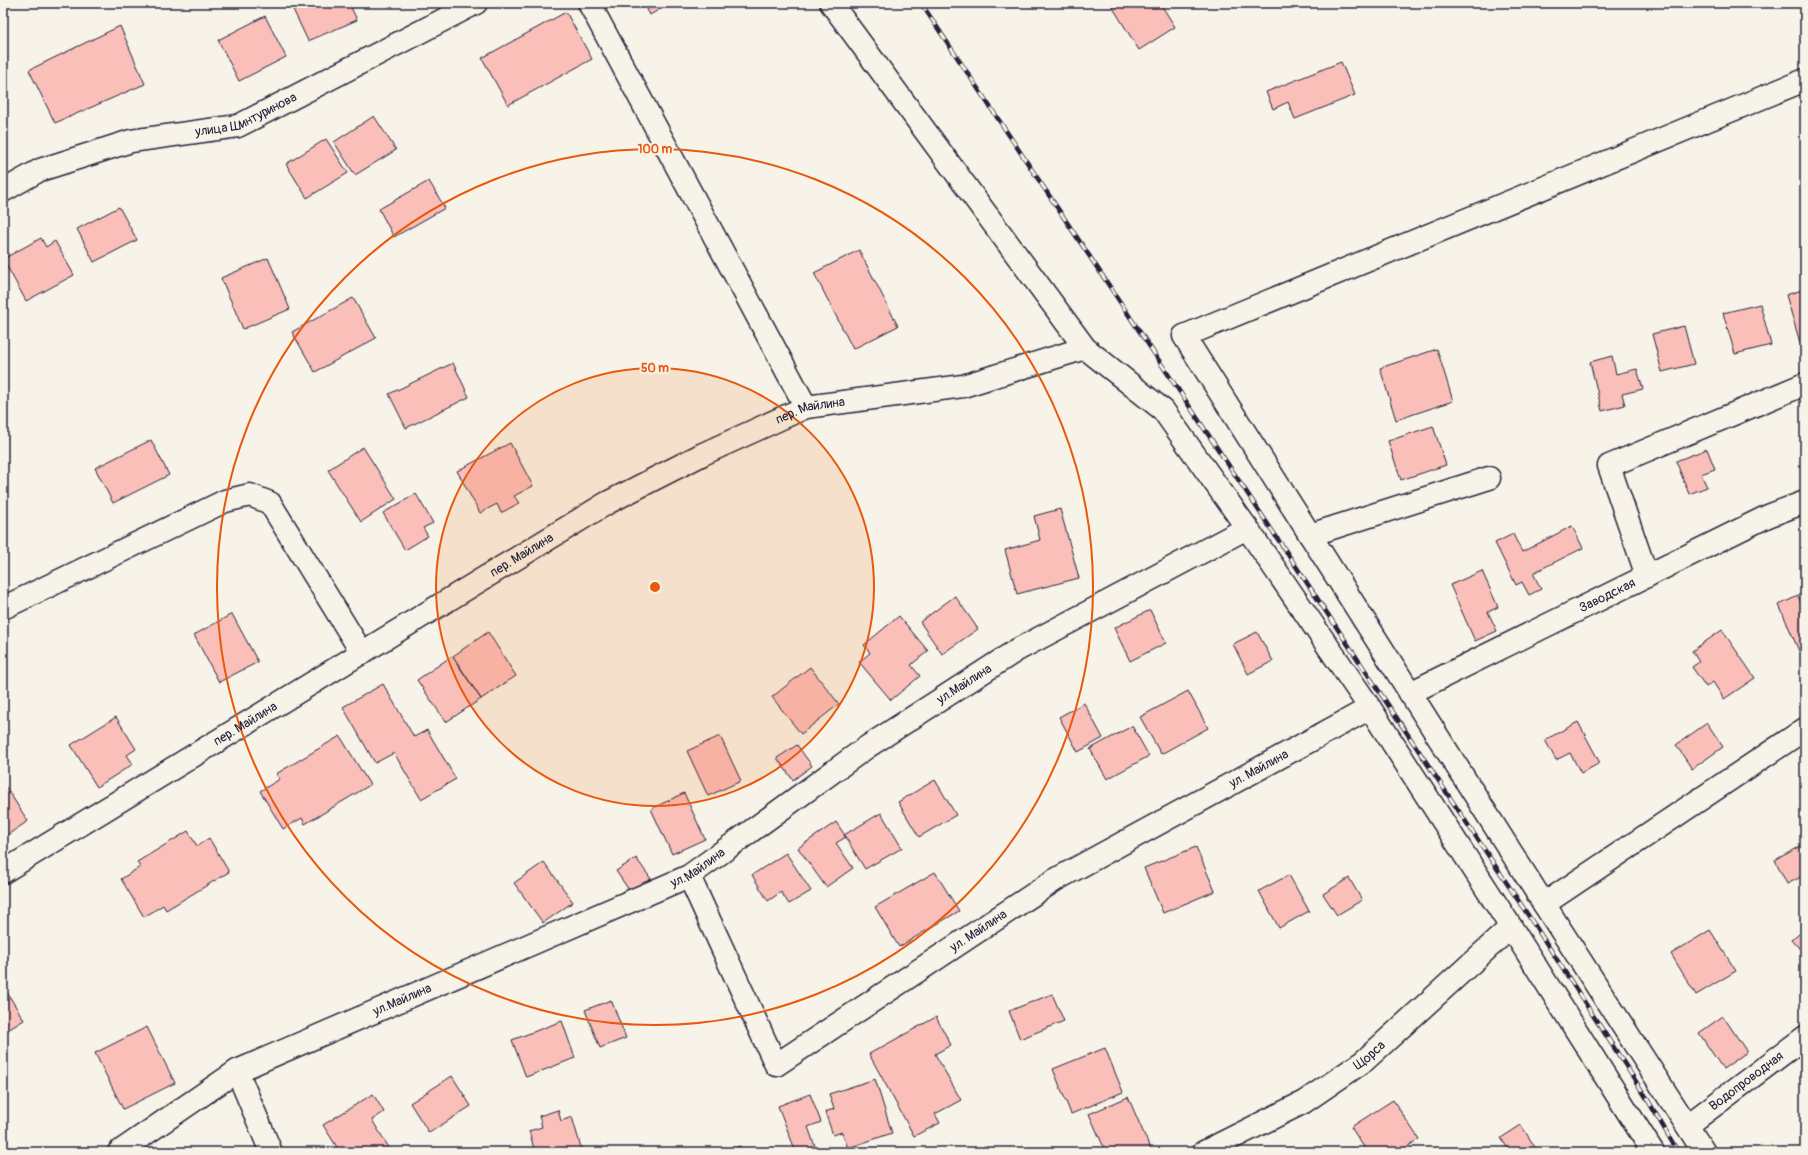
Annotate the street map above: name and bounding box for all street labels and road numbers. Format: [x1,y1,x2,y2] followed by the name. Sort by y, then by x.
[193,89,299,140] street label: улица Шинтуринова
[773,394,846,428] street label: пер. Майлина
[487,530,557,581] street label: пер. Майлина
[1577,575,1638,616] street label: Заводская
[933,661,995,708] street label: ул.Майлина
[211,698,280,749] street label: пер. Майлина
[1226,746,1291,792] street label: ул. Майлина
[667,844,728,891] street label: ул.Майлина
[946,906,1010,956] street label: ул. Майлина
[370,980,434,1020] street label: ул.Майлина
[1350,1037,1389,1074] street label: Щорса
[1706,1048,1787,1114] street label: Водопроводная

